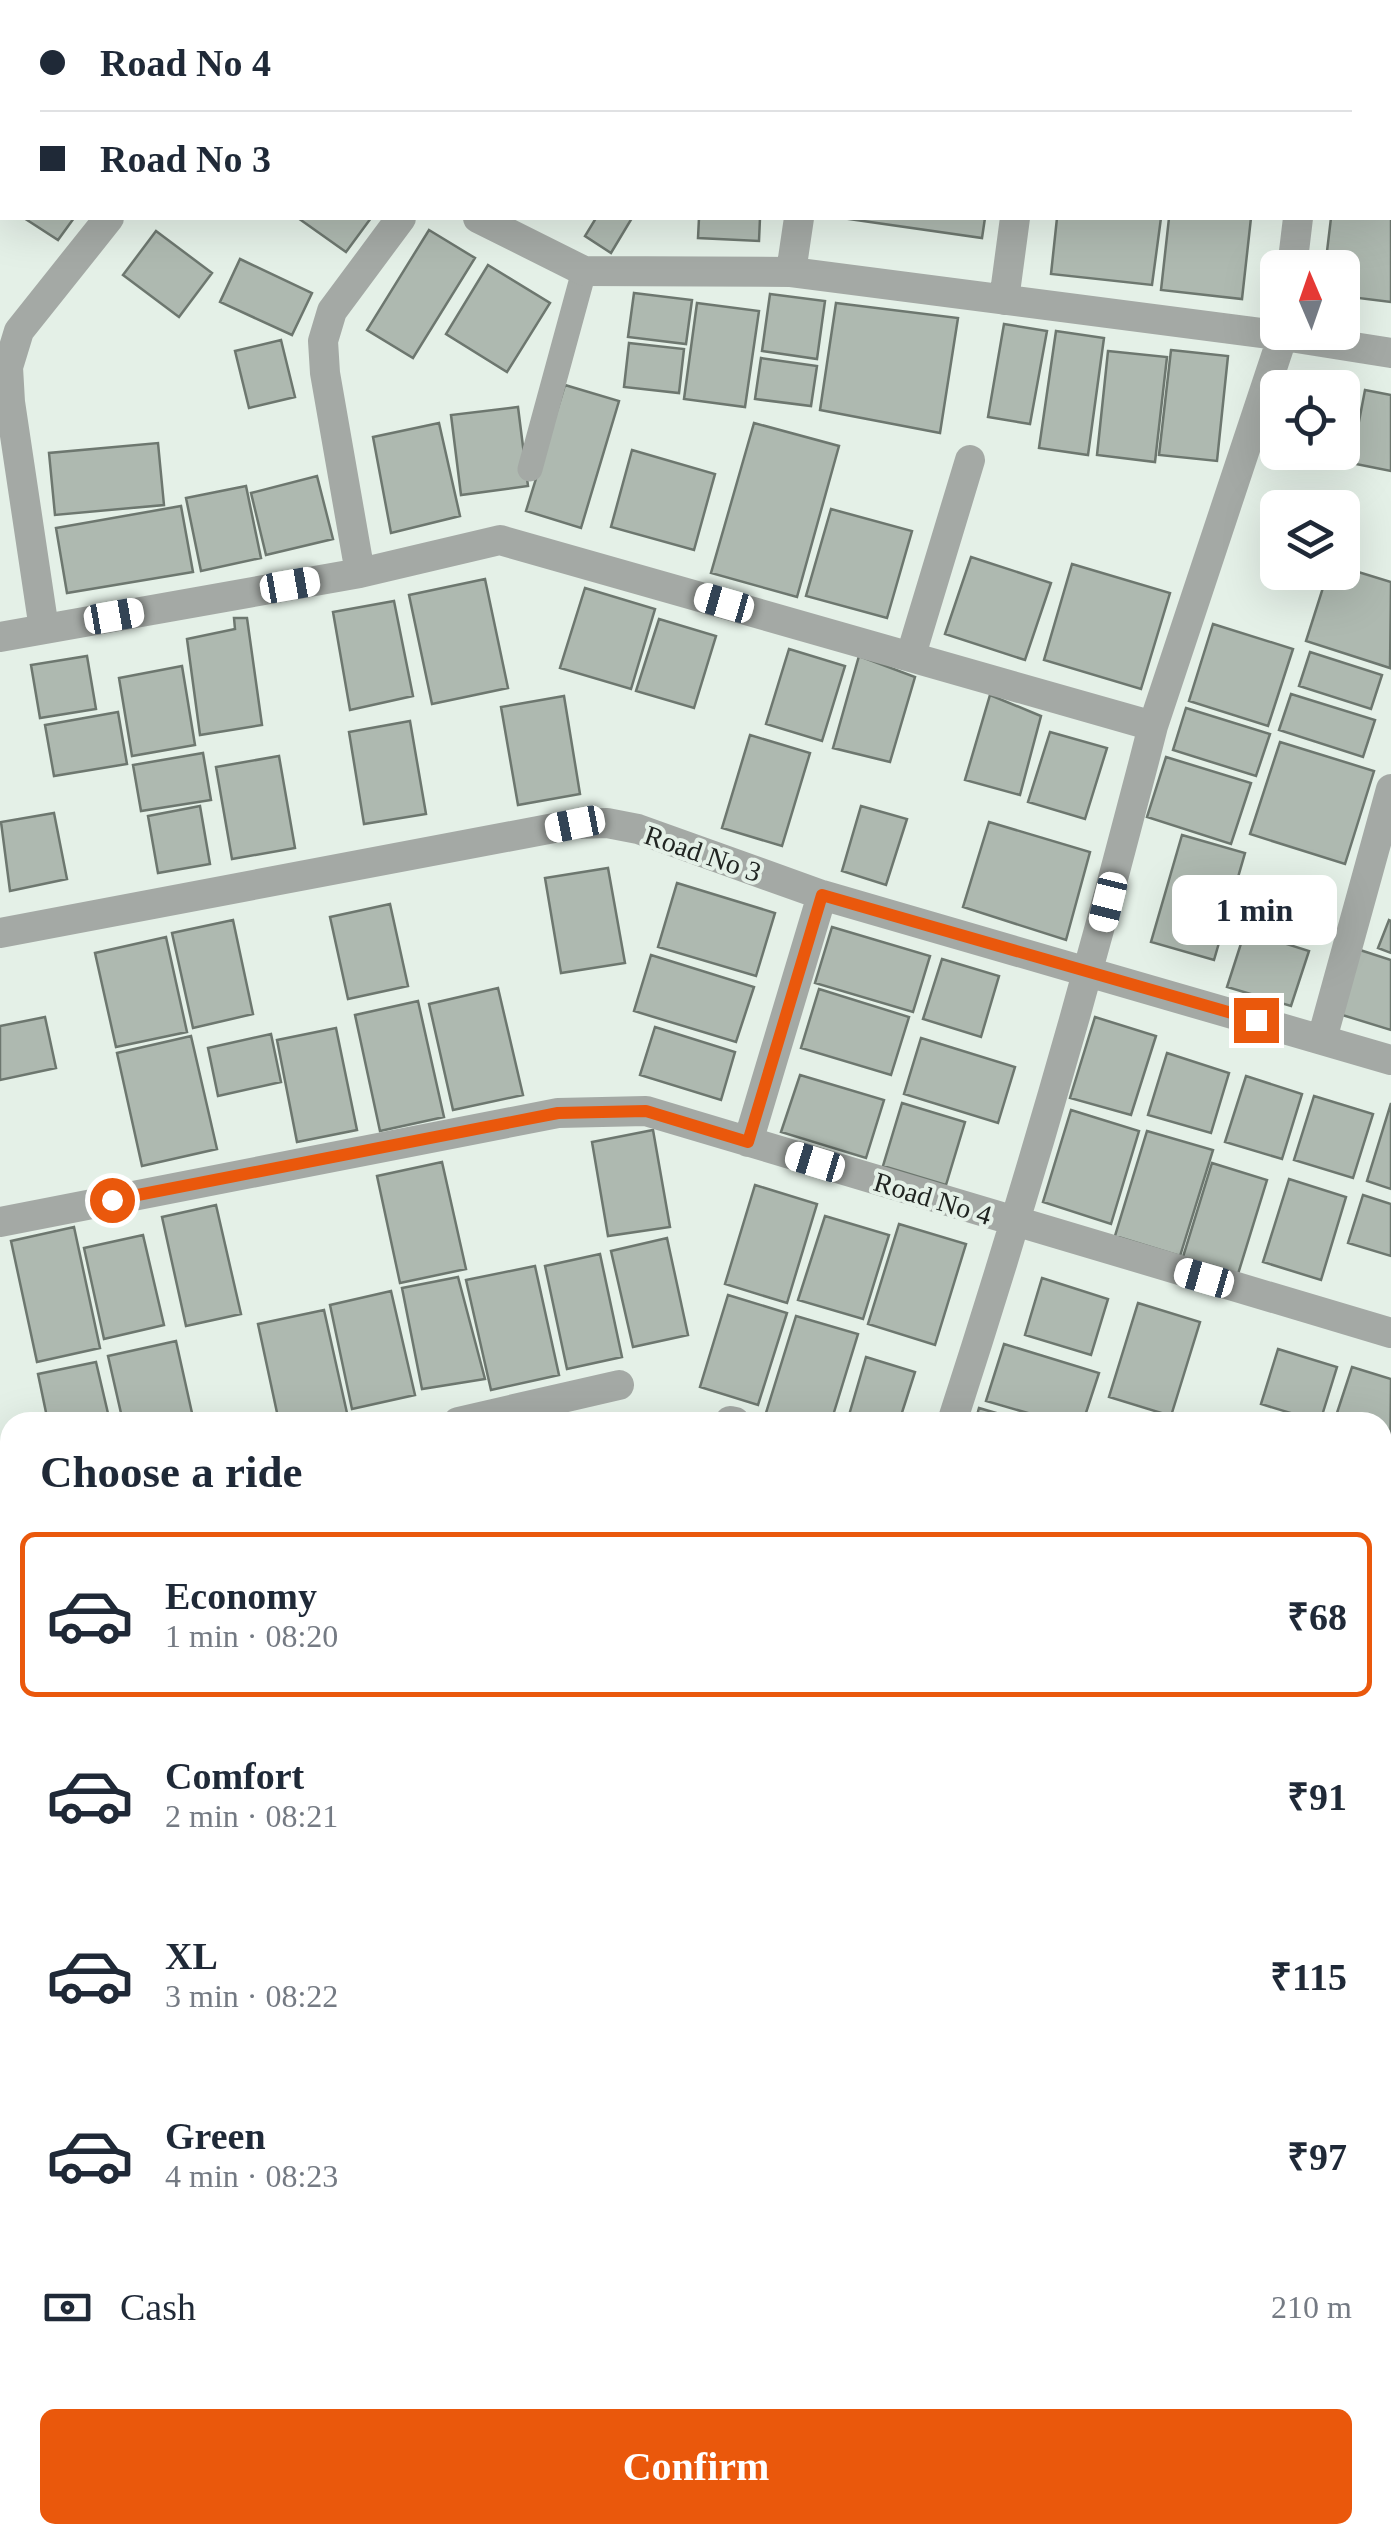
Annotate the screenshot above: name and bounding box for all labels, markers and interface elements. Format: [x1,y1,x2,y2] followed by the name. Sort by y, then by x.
[100,42,271,84] text: Road No 4
[100,138,271,180] text: Road No 3
[1260,250,1360,350] north arrow
[1260,250,1360,590] map controls
[1260,370,1360,470] button: locate
[1260,490,1360,590] button: layers
[258,565,322,605] car
[691,580,757,626] car
[82,596,146,636] car
[543,804,607,844] car
[640,819,765,888] street label: Road No 3
[1086,869,1130,935] car
[1174,875,1338,945] callout: 1 min
[1216,892,1293,928] text: 1 min
[1234,998,1279,1043] route end
[782,1139,848,1185] car
[870,1166,995,1231] street label: Road No 4
[90,1178,135,1223] route start
[1171,1255,1237,1301] car
[40,1447,303,1497] text: Choose a ride
[45,1570,135,1660] icon: car
[165,1575,317,1617] text: Economy
[1287,1596,1347,1638] text: ₹68
[165,1618,338,1654] text: 1 min · 08:20
[45,1750,135,1840] icon: car
[165,1755,304,1797] text: Comfort
[1287,1776,1347,1818] text: ₹91
[165,1798,338,1834] text: 2 min · 08:21
[45,1930,135,2020] icon: car
[165,1935,218,1977] text: XL
[1270,1956,1347,1998] text: ₹115
[165,1978,338,2014] text: 3 min · 08:22
[45,2110,135,2200] icon: car
[165,2115,266,2157] text: Green
[1287,2136,1347,2178] text: ₹97
[165,2158,338,2194] text: 4 min · 08:23
[40,2280,95,2335] icon: cash
[120,2286,196,2328] text: Cash
[1271,2289,1352,2325] text: 210 m
[40,2409,1352,2524] button: Confirm

